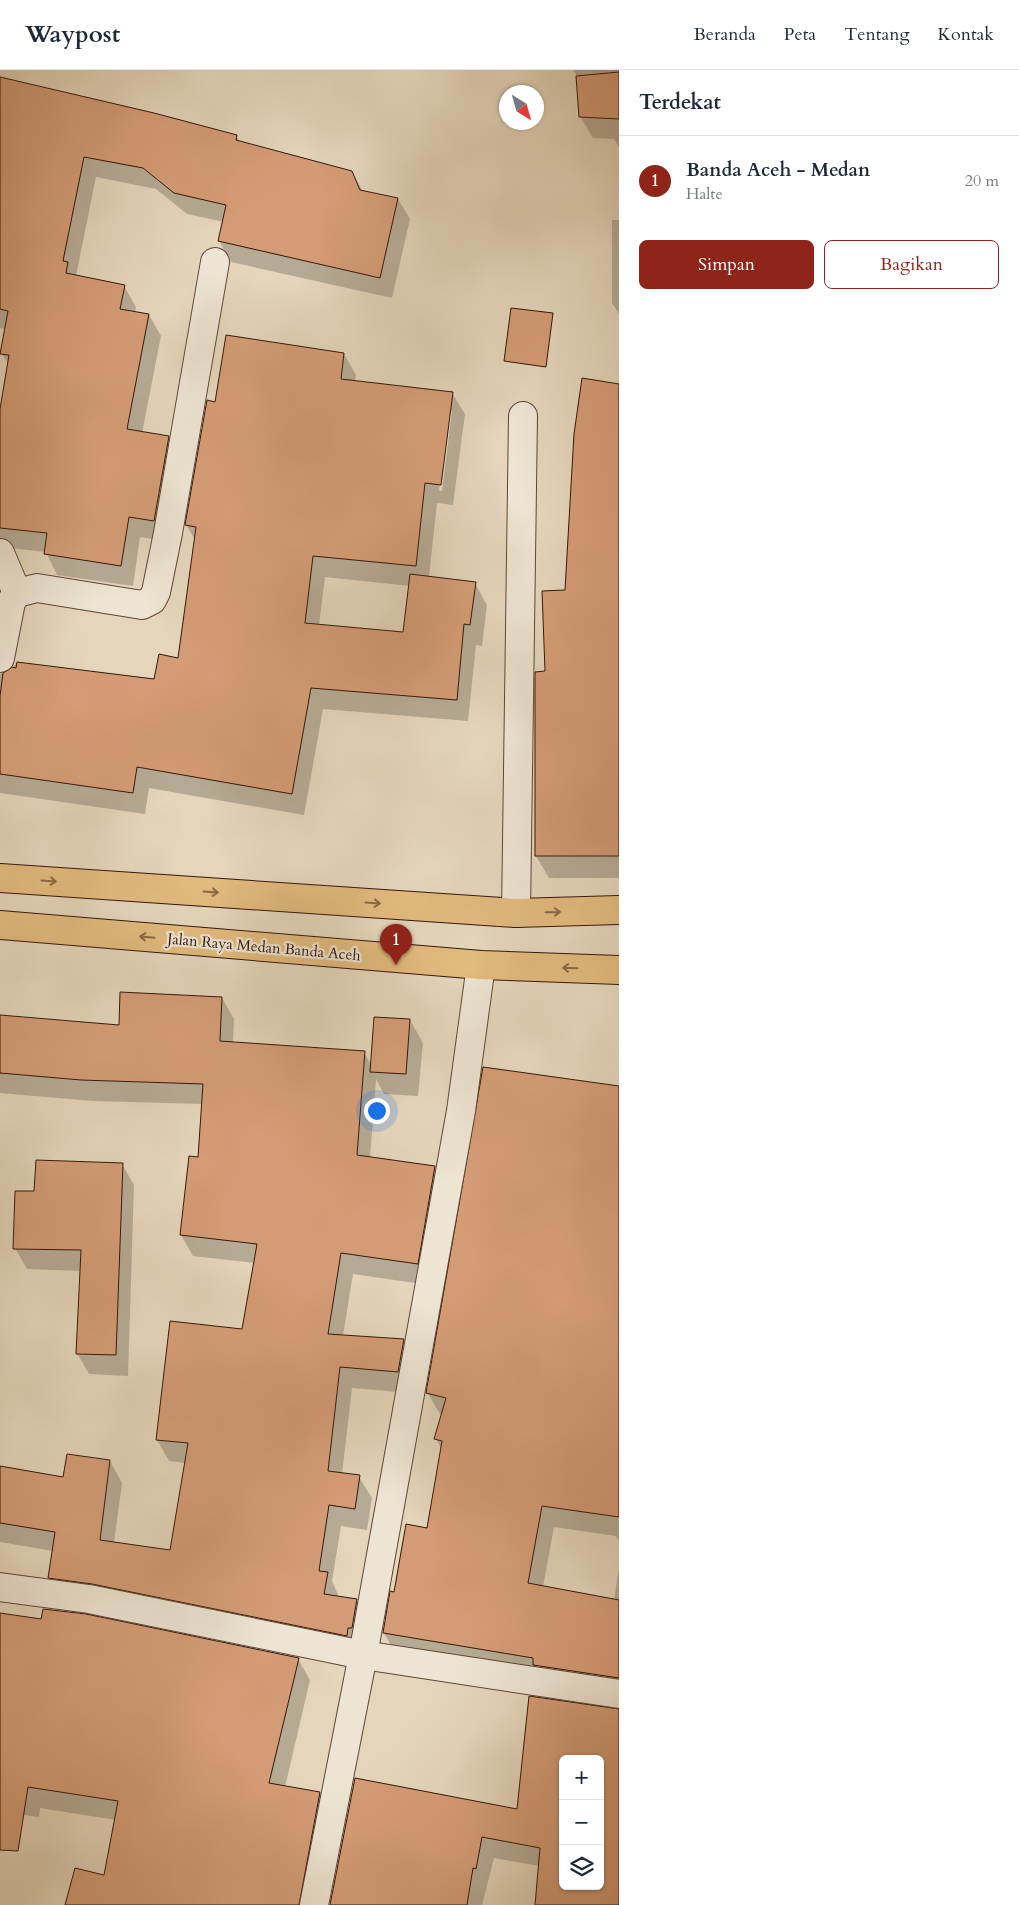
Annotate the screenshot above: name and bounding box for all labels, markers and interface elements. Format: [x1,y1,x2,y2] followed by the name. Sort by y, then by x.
[25,18,120,51] text: Waypost
[694,22,756,47] text: Beranda
[784,22,816,47] text: Peta
[844,22,910,47] text: Tentang
[938,22,994,47] text: Kontak
[499,85,544,130] north arrow
[639,88,721,117] text: Terdekat
[686,157,870,183] text: Banda Aceh - Medan
[651,170,659,192] text: 1
[965,170,999,192] text: 20 m
[686,183,723,205] text: Halte
[639,240,814,289] button: Simpan
[824,240,999,289] button: Bagikan
[40,877,56,886] one-way arrow
[202,888,218,897] one-way arrow
[365,899,381,908] one-way arrow
[544,907,560,917] one-way arrow
[380,924,412,965] pin: 1
[165,928,362,965] street label: Jalan Raya Medan Banda Aceh
[139,932,155,942] one-way arrow
[563,963,579,972] one-way arrow
[364,1098,390,1124] your location
[559,1755,604,1890] map controls
[559,1755,604,1800] button: +
[559,1800,604,1845] button: −
[559,1845,604,1890] button: layers

